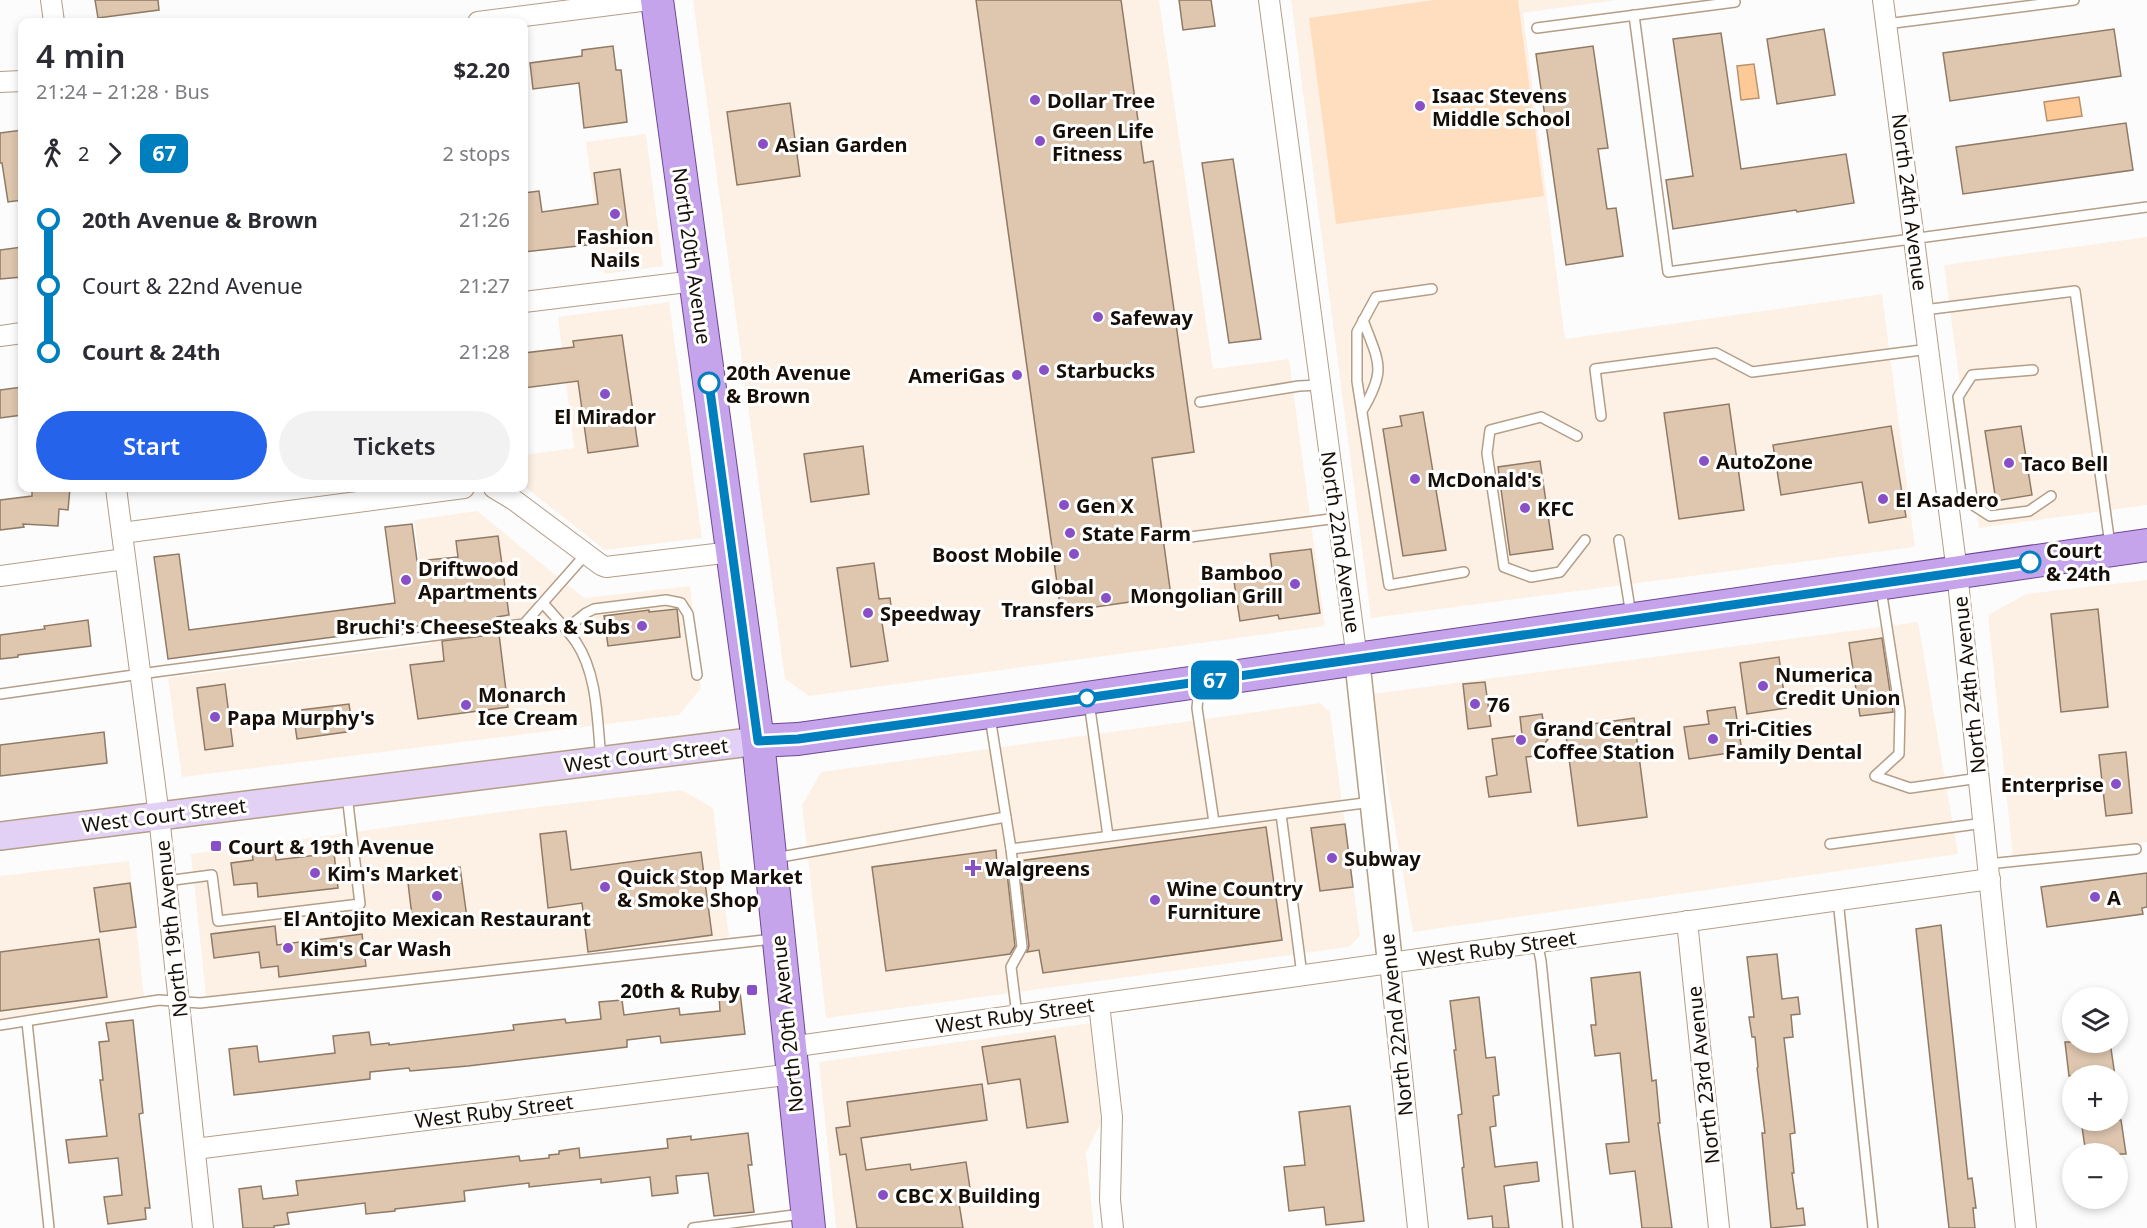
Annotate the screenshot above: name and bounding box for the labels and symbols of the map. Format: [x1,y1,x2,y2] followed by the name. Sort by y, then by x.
[1432,82,1571,132] place label: Isaac Stevens Middle School
[1047,87,1155,114] place label: Dollar Tree
[1028,93,1042,107] marker: Dollar Tree
[1413,99,1427,113] marker: Isaac Stevens Middle School
[1886,112,1934,292] street label: North 24th Avenue
[1052,117,1154,167] place label: Green Life Fitness
[775,131,908,158] place label: Asian Garden
[1033,134,1047,148] marker: Green Life Fitness
[756,137,770,151] marker: Asian Garden
[666,166,718,346] street label: North 20th Avenue
[608,207,622,221] marker: Fashion Nails
[576,223,654,273] place label: Fashion Nails
[1110,304,1193,331] place label: Safeway
[1091,310,1105,324] marker: Safeway
[1056,357,1155,384] place label: Starbucks
[726,359,851,409] place label: 20th Avenue & Brown
[908,362,1005,389] place label: AmeriGas
[1037,363,1051,377] marker: Starbucks
[1010,368,1024,382] marker: AmeriGas
[698,372,720,394] marker: 20th Avenue & Brown
[598,387,612,401] marker: El Mirador
[554,403,656,430] place label: El Mirador
[1716,448,1813,475] place label: AutoZone
[1315,449,1367,635] street label: North 22nd Avenue
[2021,450,2108,477] place label: Taco Bell
[1697,454,1711,468] marker: AutoZone
[2002,456,2016,470] marker: Taco Bell
[1427,466,1542,493] place label: McDonald's
[1408,472,1422,486] marker: McDonald's
[1895,486,1999,513] place label: El Asadero
[1076,492,1135,519] place label: Gen X
[1876,492,1890,506] marker: El Asadero
[1537,495,1574,522] place label: KFC
[1057,498,1071,512] marker: Gen X
[1518,501,1532,515] marker: KFC
[1082,520,1191,547] place label: State Farm
[1063,526,1077,540] marker: State Farm
[2046,537,2111,587] place label: Court & 24th
[932,541,1062,568] place label: Boost Mobile
[1067,547,1081,561] marker: Boost Mobile
[2019,551,2041,573] marker: Court & 24th
[418,555,537,605] place label: Driftwood Apartments
[1130,559,1283,609] place label: Bamboo Mongolian Grill
[399,573,413,587] marker: Driftwood Apartments
[1001,573,1094,623] place label: Global Transfers
[1288,577,1302,591] marker: Bamboo Mongolian Grill
[1099,591,1113,605] marker: Global Transfers
[1946,595,1992,775] street label: North 24th Avenue
[880,600,981,627] place label: Speedway
[861,606,875,620] marker: Speedway
[336,613,630,640] place label: Bruchi's CheeseSteaks & Subs
[635,619,649,633] marker: Bruchi's CheeseSteaks & Subs
[1188,660,1242,700] line badge: 67
[1775,661,1900,711] place label: Numerica Credit Union
[1756,679,1770,693] marker: Numerica Credit Union
[478,681,578,731] place label: Monarch Ice Cream
[1078,689,1096,707] unlabelled marker
[1487,691,1510,718] place label: 76
[1468,697,1482,711] marker: 76
[459,698,473,712] marker: Monarch Ice Cream
[227,704,375,731] place label: Papa Murphy's
[208,710,222,724] marker: Papa Murphy's
[1533,715,1675,765] place label: Grand Central Coffee Station
[1725,715,1862,765] place label: Tri-Cities Family Dental
[562,732,730,778] street label: West Court Street
[1706,732,1720,746] marker: Tri-Cities Family Dental
[1514,733,1528,747] marker: Grand Central Coffee Station
[2001,771,2104,798] place label: Enterprise
[2109,777,2123,791] marker: Enterprise
[80,792,248,838] street label: West Court Street
[228,833,434,860] place label: Court & 19th Avenue
[148,839,194,1019] street label: North 19th Avenue
[209,839,223,853] marker: Court & 19th Avenue
[1344,845,1421,872] place label: Subway
[1325,851,1339,865] marker: Subway
[985,855,1090,882] place label: Walgreens
[327,860,459,887] place label: Kim's Market
[966,861,980,875] marker: Walgreens
[617,863,803,913] place label: Quick Stop Market & Smoke Shop
[308,866,322,880] marker: Kim's Market
[1167,875,1303,925] place label: Wine Country Furniture
[598,880,612,894] marker: Quick Stop Market & Smoke Shop
[2107,884,2121,911] place label: A
[430,889,444,903] marker: El Antojito Mexican Restaurant
[2088,890,2102,904] marker: A
[1148,893,1162,907] marker: Wine Country Furniture
[283,905,591,932] place label: El Antojito Mexican Restaurant
[1416,924,1578,972] street label: West Ruby Street
[1373,932,1419,1118] street label: North 22nd Avenue
[764,934,810,1114] street label: North 20th Avenue
[300,935,451,962] place label: Kim's Car Wash
[281,941,295,955] marker: Kim's Car Wash
[620,977,741,1004] place label: 20th & Ruby
[745,983,759,997] marker: 20th & Ruby
[1680,985,1726,1165] street label: North 23rd Avenue
[934,991,1096,1039] street label: West Ruby Street
[413,1088,575,1134] street label: West Ruby Street
[895,1182,1040,1209] place label: CBC X Building
[876,1188,890,1202] marker: CBC X Building

